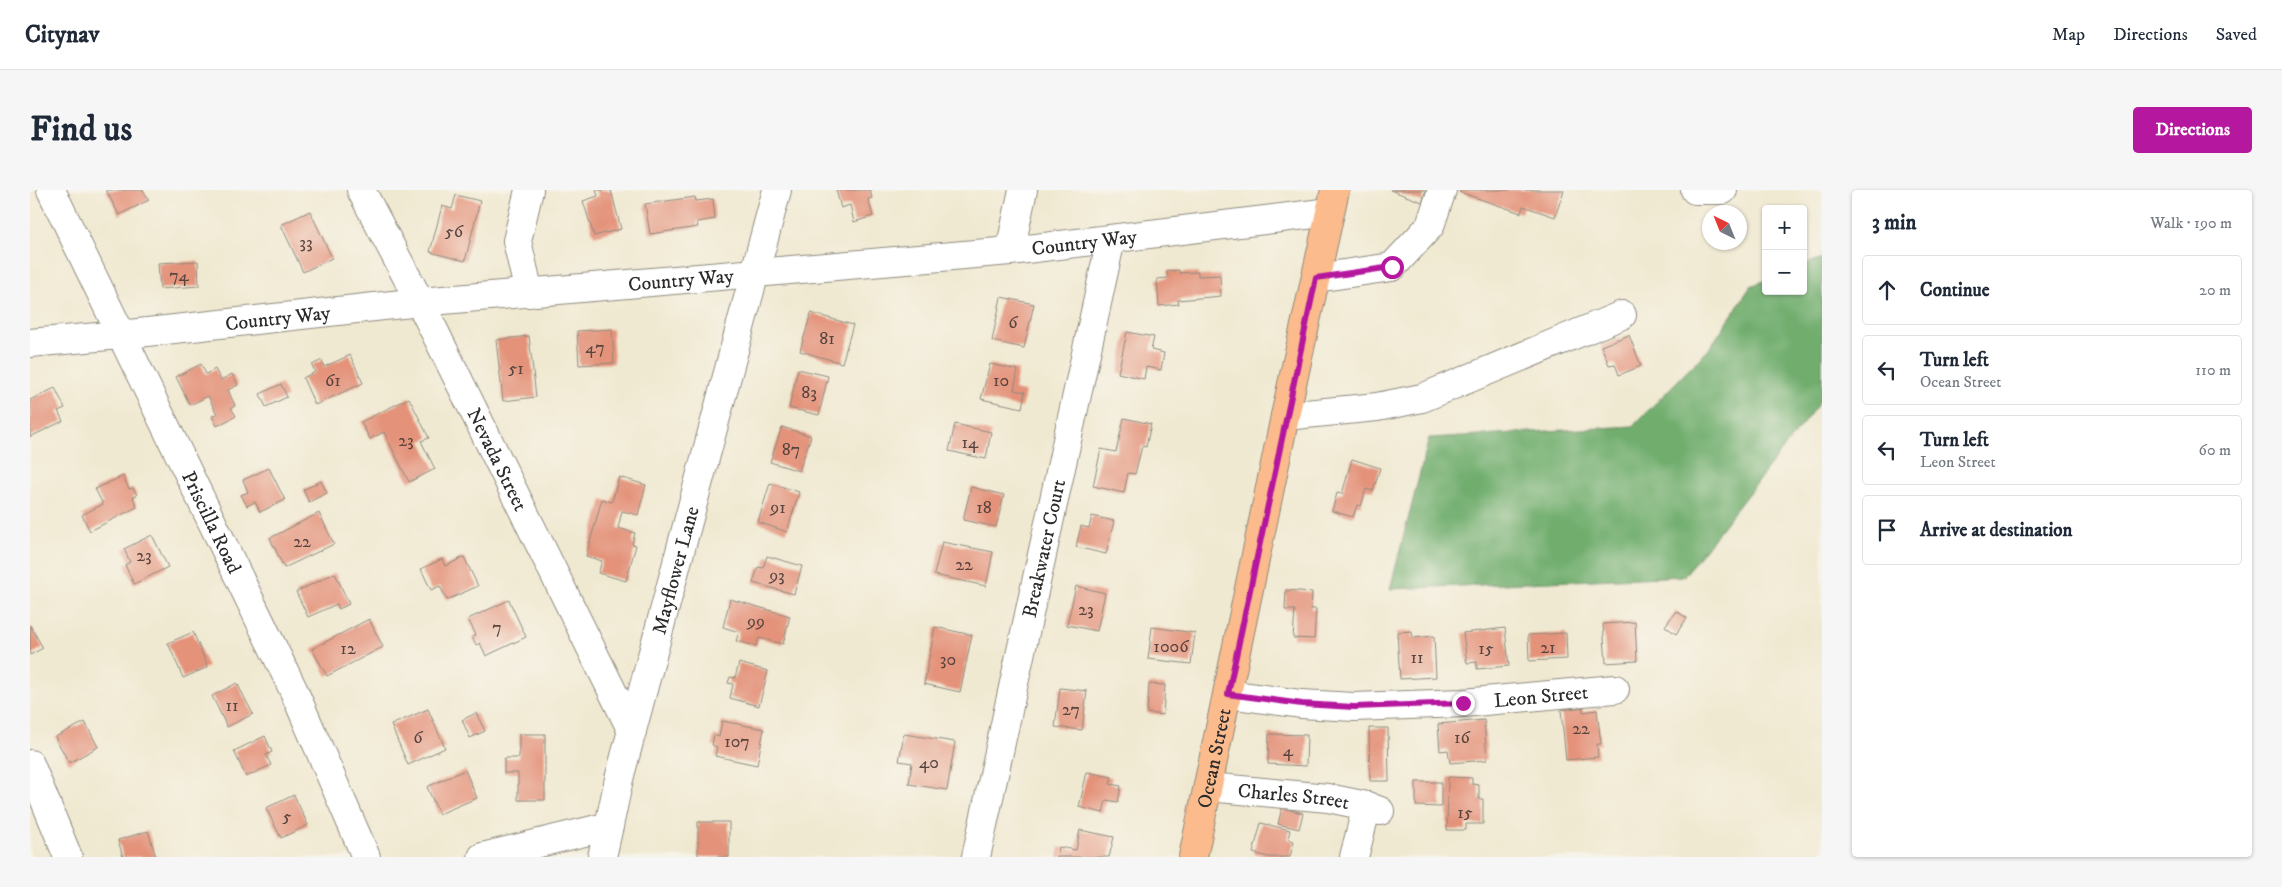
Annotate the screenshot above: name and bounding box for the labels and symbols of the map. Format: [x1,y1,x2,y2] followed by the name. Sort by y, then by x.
[1702,205,1747,250] north arrow
[445,221,464,243] house number: 56
[1030,225,1139,262] street label: Country Way
[299,232,313,254] house number: 33
[1381,256,1404,279] route start
[627,264,735,298] street label: Country Way
[169,265,189,287] house number: 74
[224,301,332,337] street label: Country Way
[1008,312,1018,334] house number: 6
[819,328,835,350] house number: 81
[585,337,605,359] house number: 47
[508,358,524,380] house number: 51
[325,370,341,392] house number: 61
[993,370,1009,392] house number: 10
[801,382,817,404] house number: 83
[460,404,532,516] street label: Nevada Street
[398,430,414,452] house number: 23
[962,432,979,454] house number: 14
[782,439,800,461] house number: 87
[175,467,246,578] street label: Priscilla Road
[1018,477,1072,620] street label: Breakwater Court
[769,497,786,519] house number: 91
[976,497,992,519] house number: 18
[647,504,706,637] street label: Mayflower Lane
[293,531,311,553] house number: 22
[136,545,152,567] house number: 23
[955,554,973,576] house number: 22
[768,565,785,587] house number: 93
[1078,599,1094,621] house number: 23
[746,611,765,633] house number: 99
[492,617,502,639] house number: 7
[1153,636,1189,658] house number: 1006
[1540,637,1556,659] house number: 21
[340,638,356,660] house number: 12
[1478,638,1494,660] house number: 15
[1410,647,1424,669] house number: 11
[940,649,956,671] house number: 30
[1493,681,1589,714] street label: Leon Street
[1452,692,1475,715] route end
[225,695,239,717] house number: 11
[1062,699,1080,721] house number: 27
[1192,706,1238,811] street label: Ocean Street
[1572,718,1590,740] house number: 22
[413,727,423,749] house number: 6
[1454,727,1471,749] house number: 16
[724,731,750,753] house number: 107
[1283,740,1294,762] house number: 4
[919,752,939,774] house number: 40
[1237,779,1351,816] street label: Charles Street
[1457,802,1473,824] house number: 15
[283,806,292,828] house number: 5

